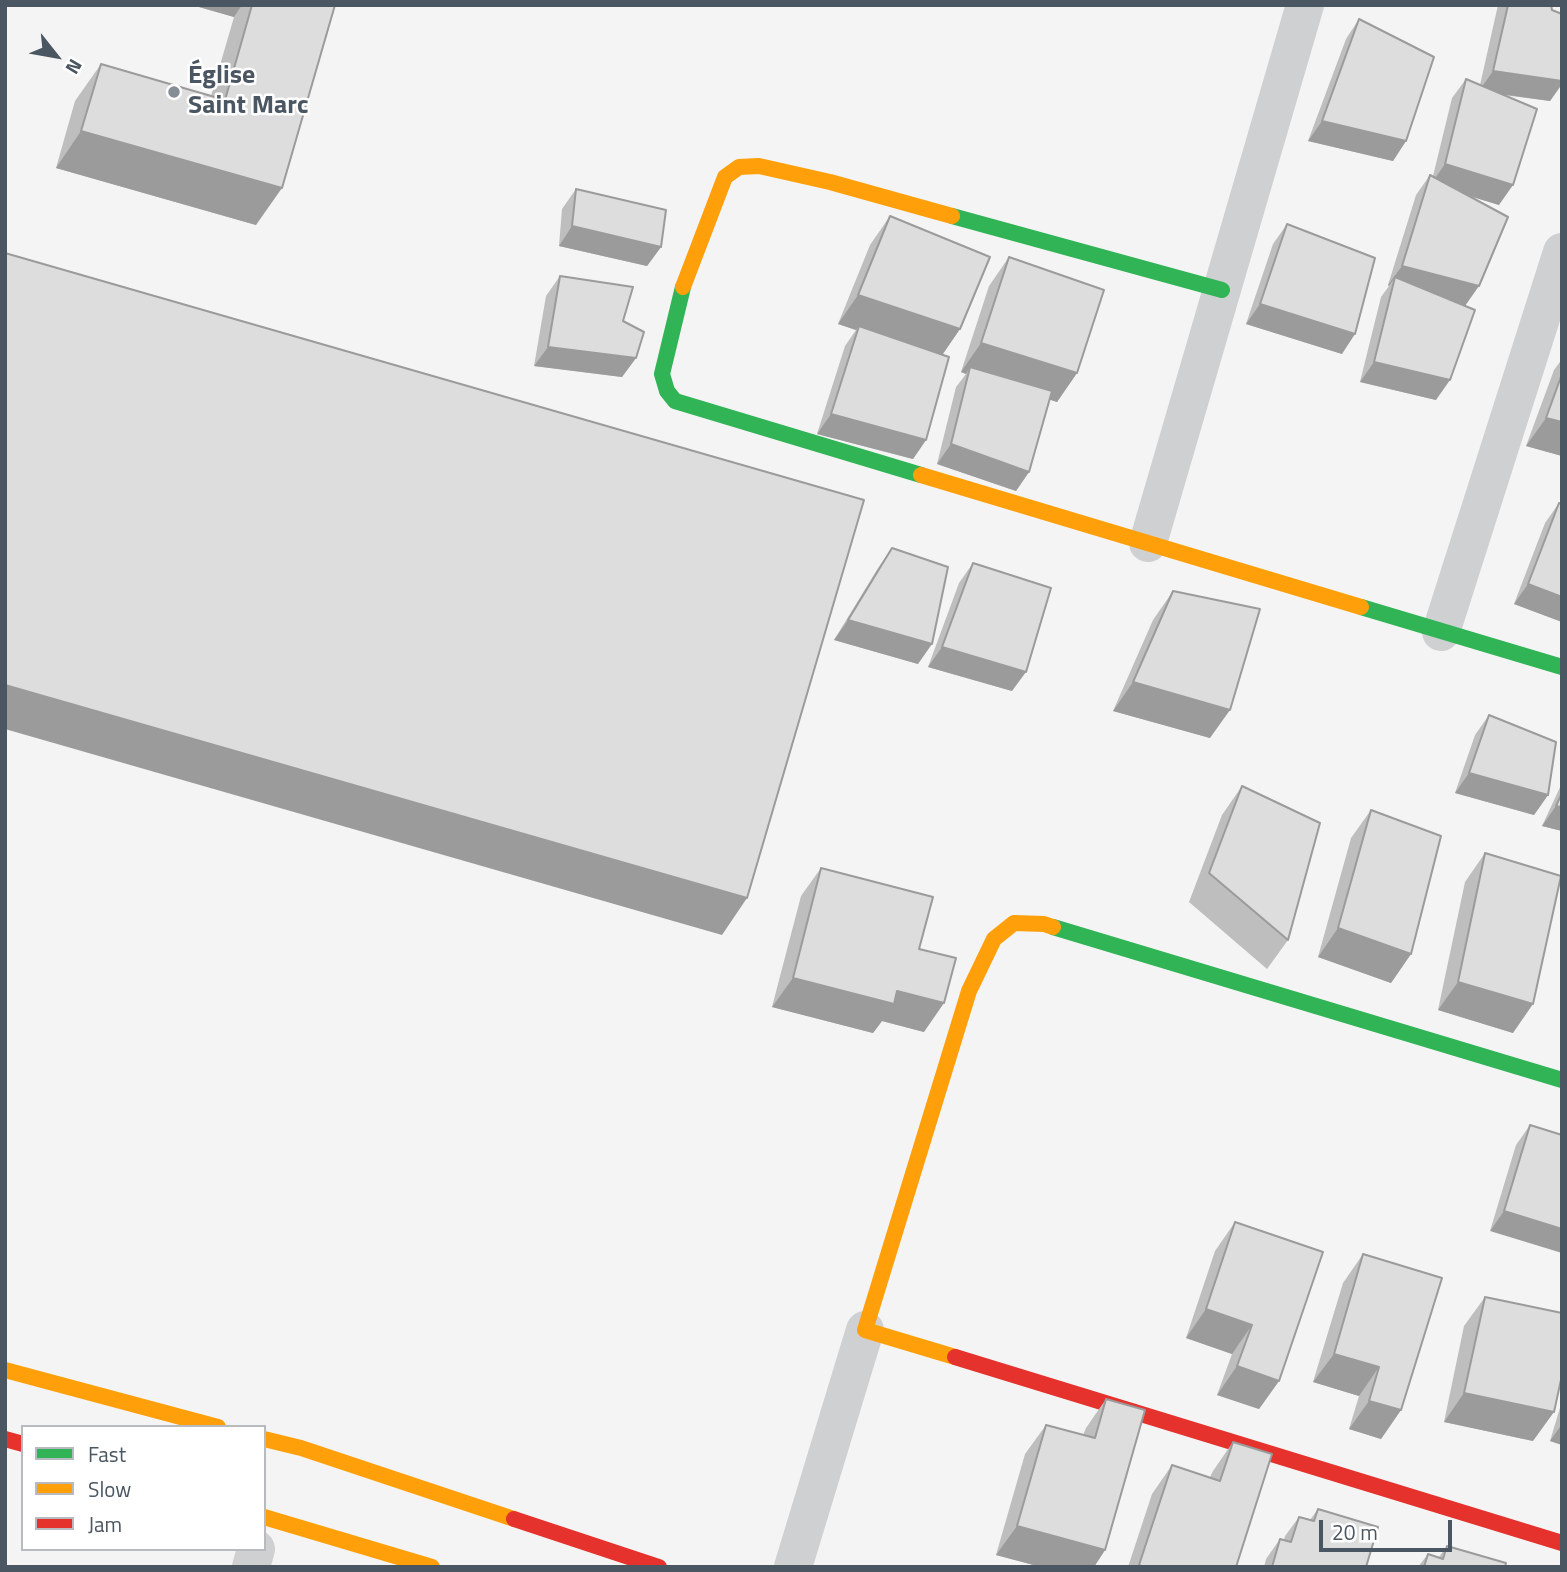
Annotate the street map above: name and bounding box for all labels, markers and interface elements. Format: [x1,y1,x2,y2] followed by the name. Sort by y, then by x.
[21,21,91,91] north arrow
[59,54,90,80] text: N
[188,61,309,122] place label: Église Saint Marc
[166,84,182,100] marker: Église Saint Marc
[21,1425,266,1551] legend
[88,1438,126,1470] text: Fast
[88,1473,131,1505] text: Slow
[1322,1506,1455,1550] scale bar
[88,1508,122,1540] text: Jam
[1332,1516,1378,1548] text: 20 m

